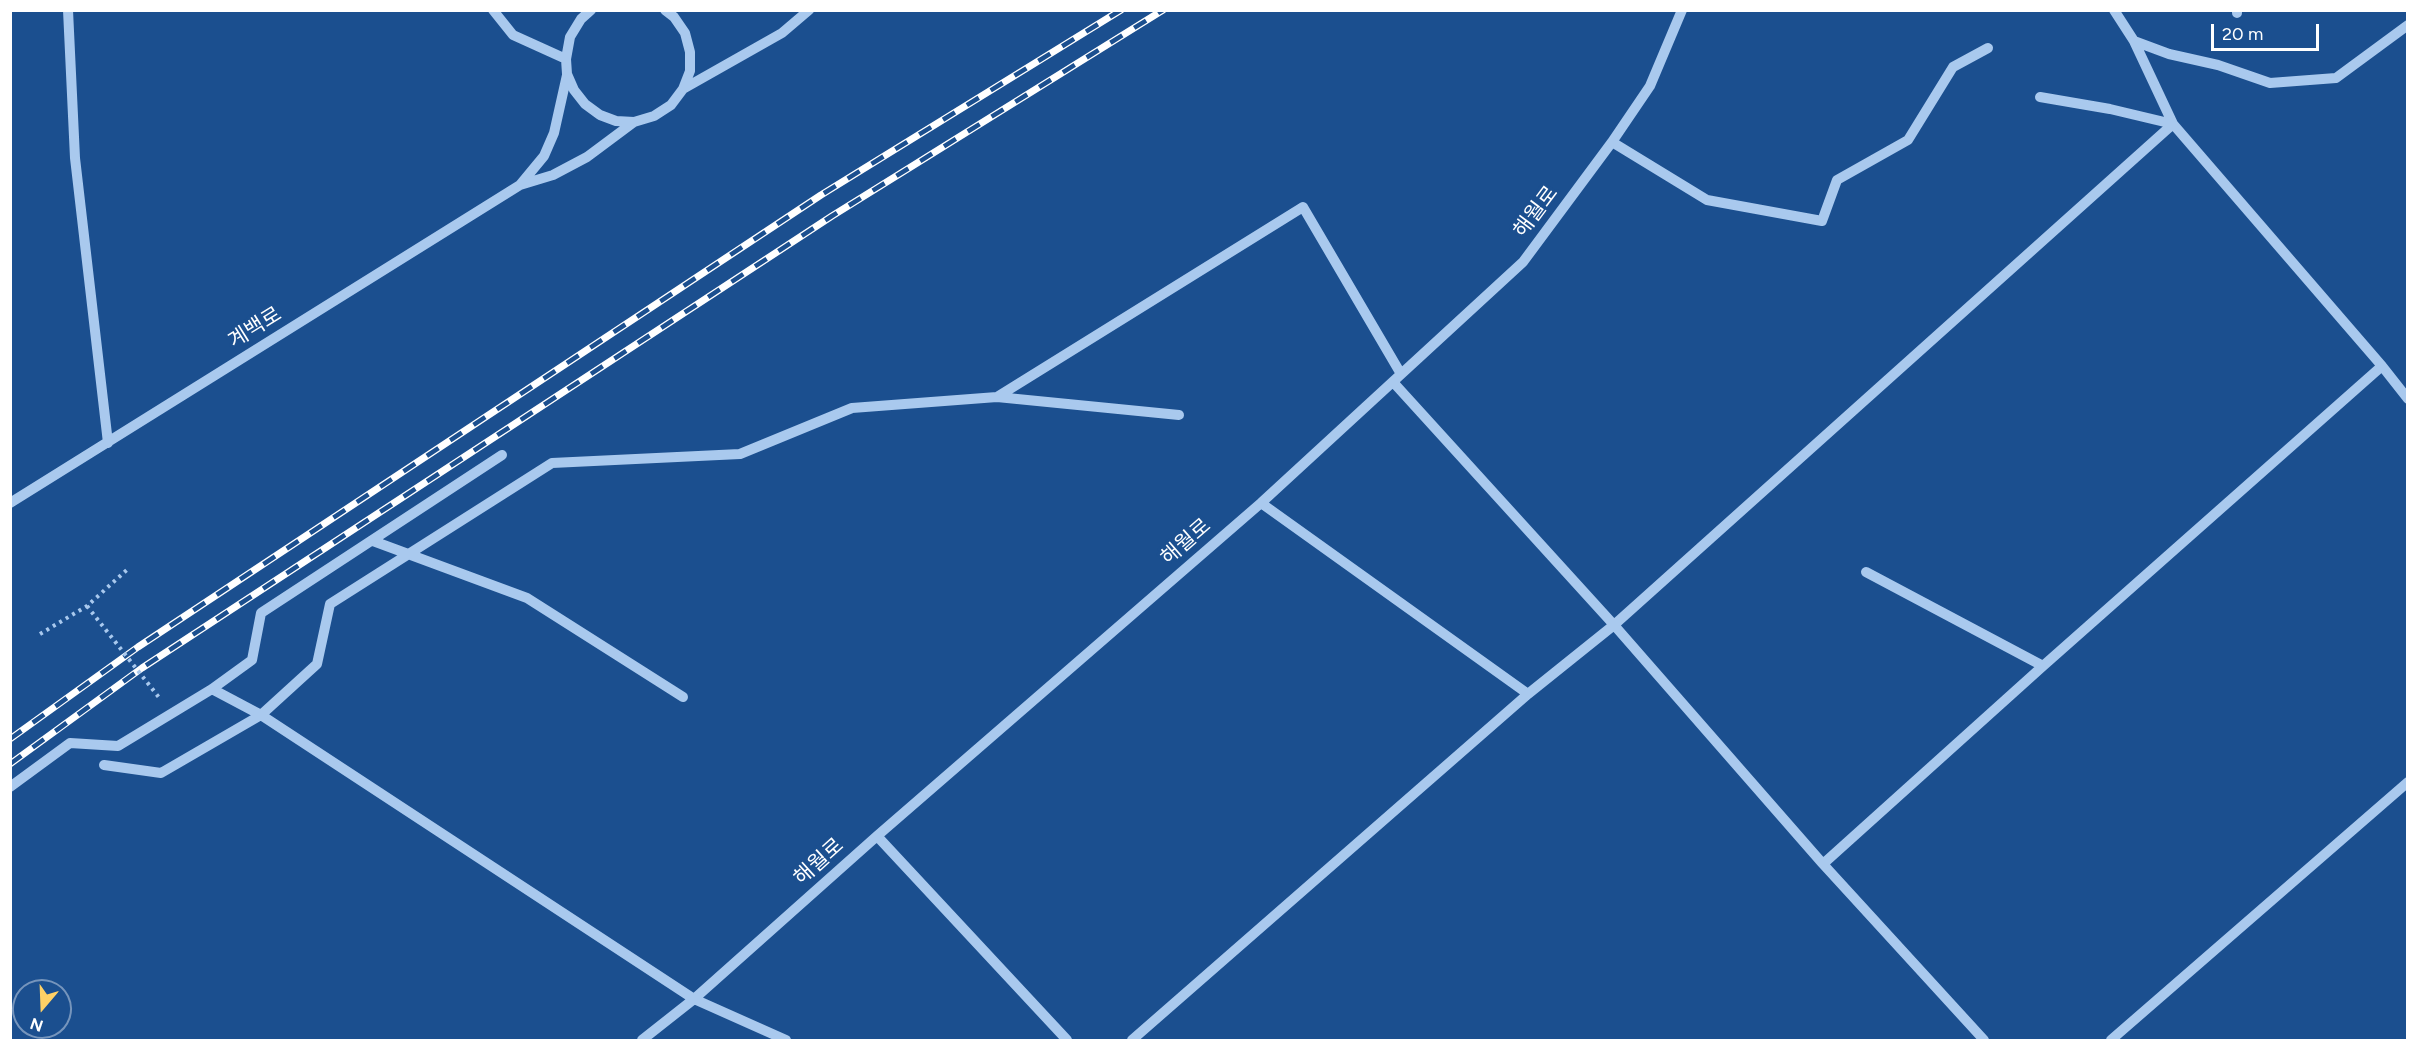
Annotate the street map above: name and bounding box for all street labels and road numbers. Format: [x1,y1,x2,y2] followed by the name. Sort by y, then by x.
[1508,181,1564,243] street label: 해월로
[224,302,286,354] street label: 계백로
[1156,513,1216,571] street label: 해월로
[789,833,849,891] street label: 해월로

